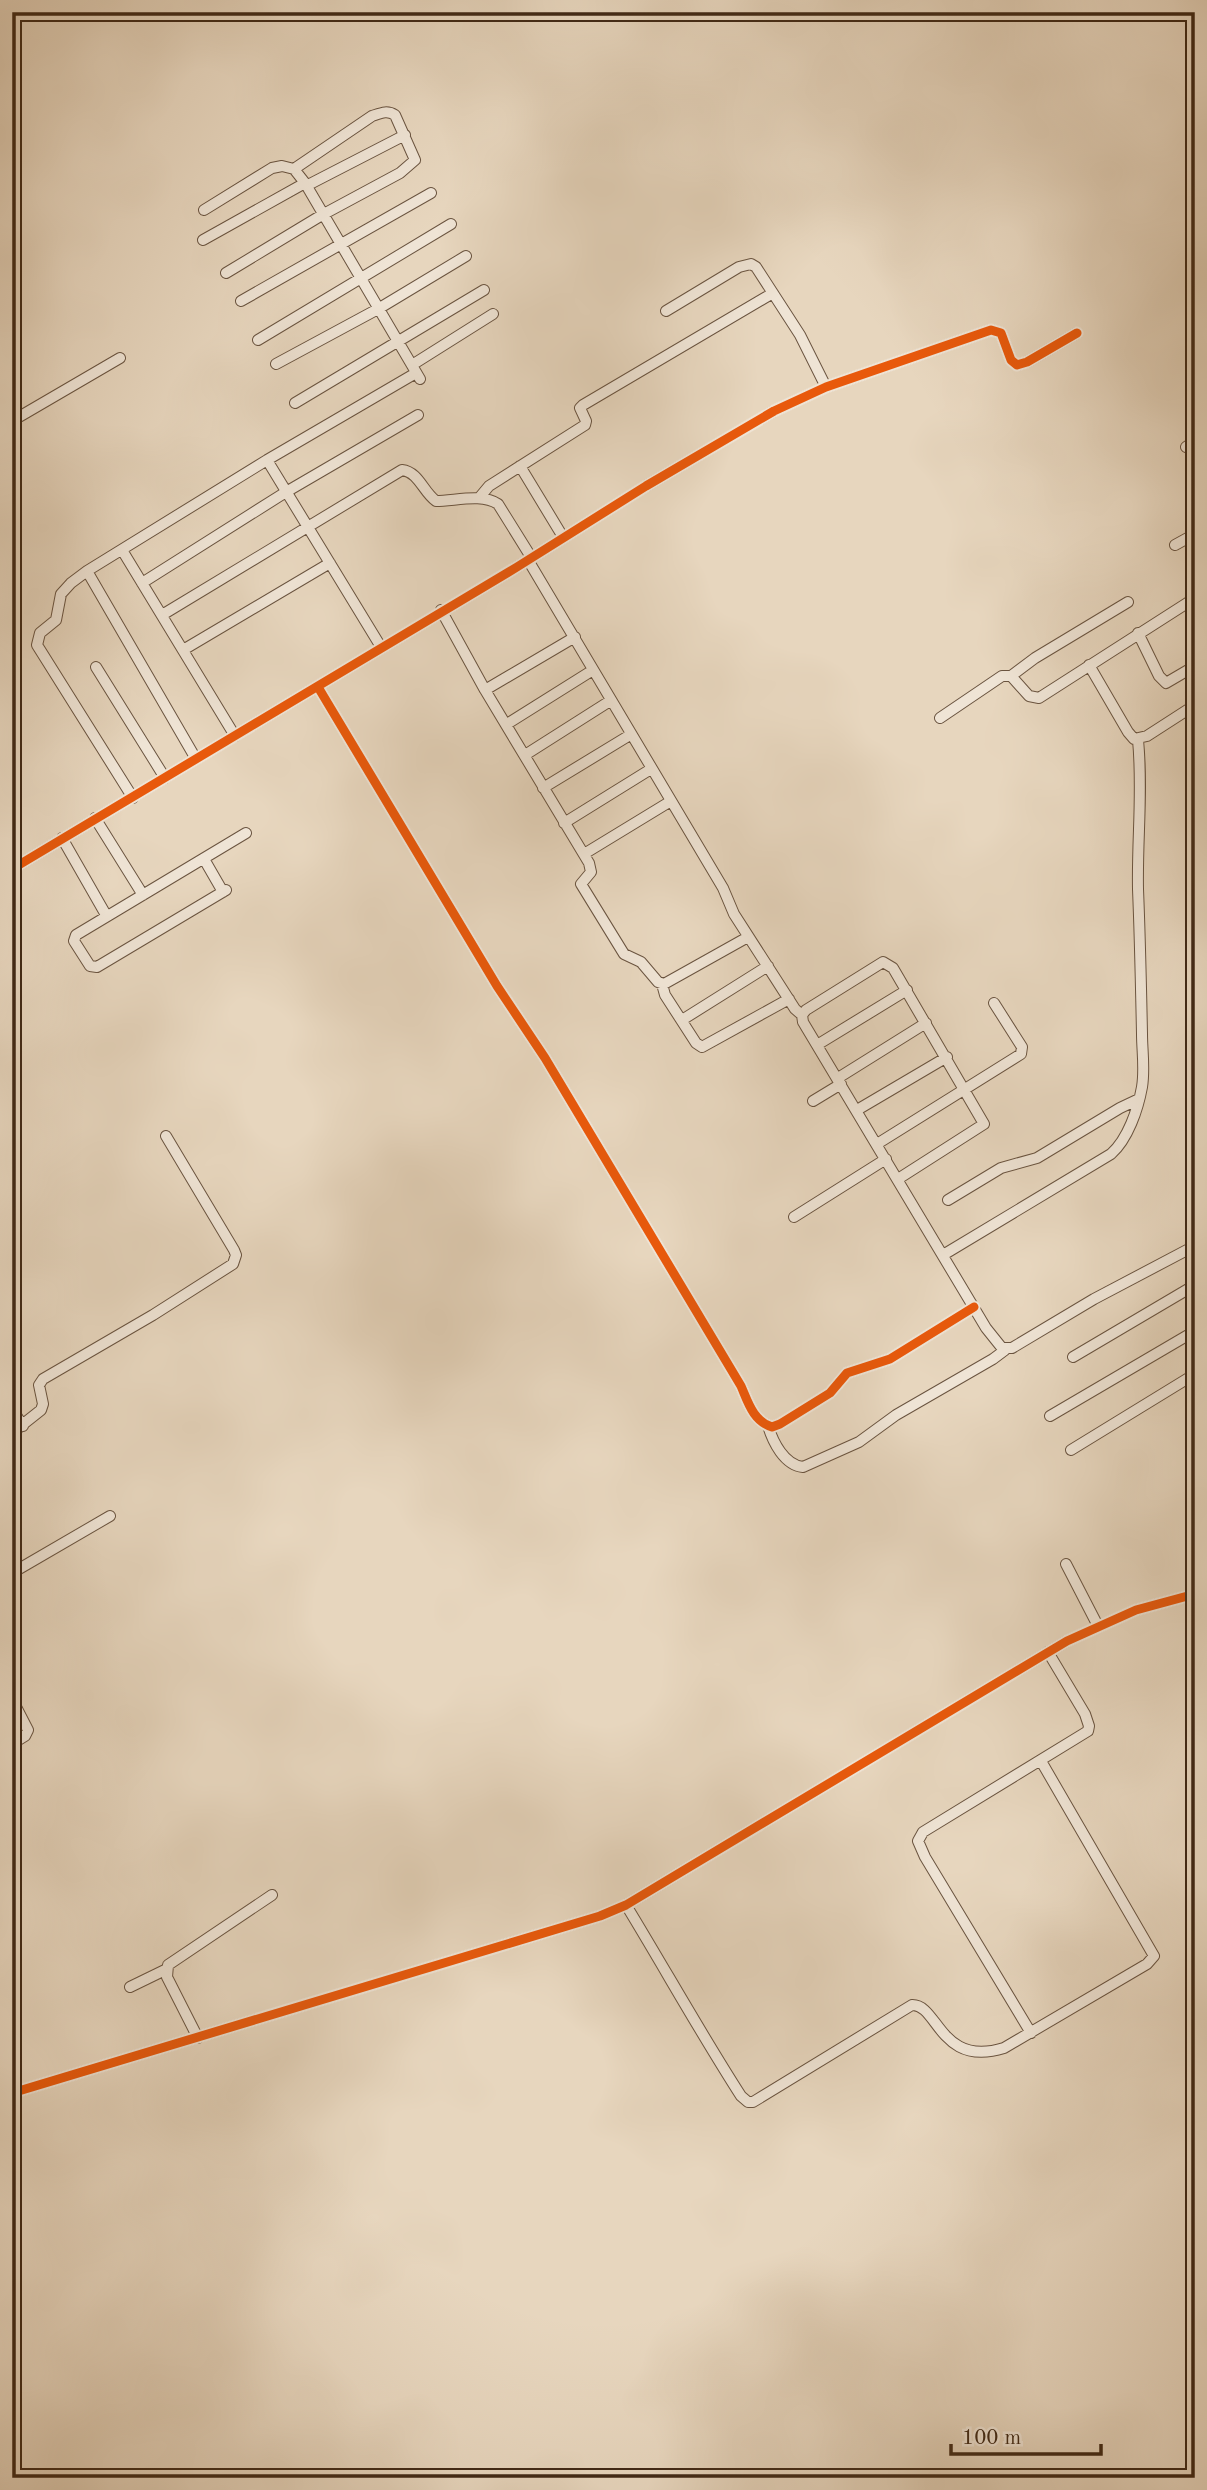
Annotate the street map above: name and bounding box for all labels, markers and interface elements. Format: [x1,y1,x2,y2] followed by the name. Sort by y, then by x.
[951,2413,1102,2457] scale bar
[962,2428,1021,2449] text: 100 m

